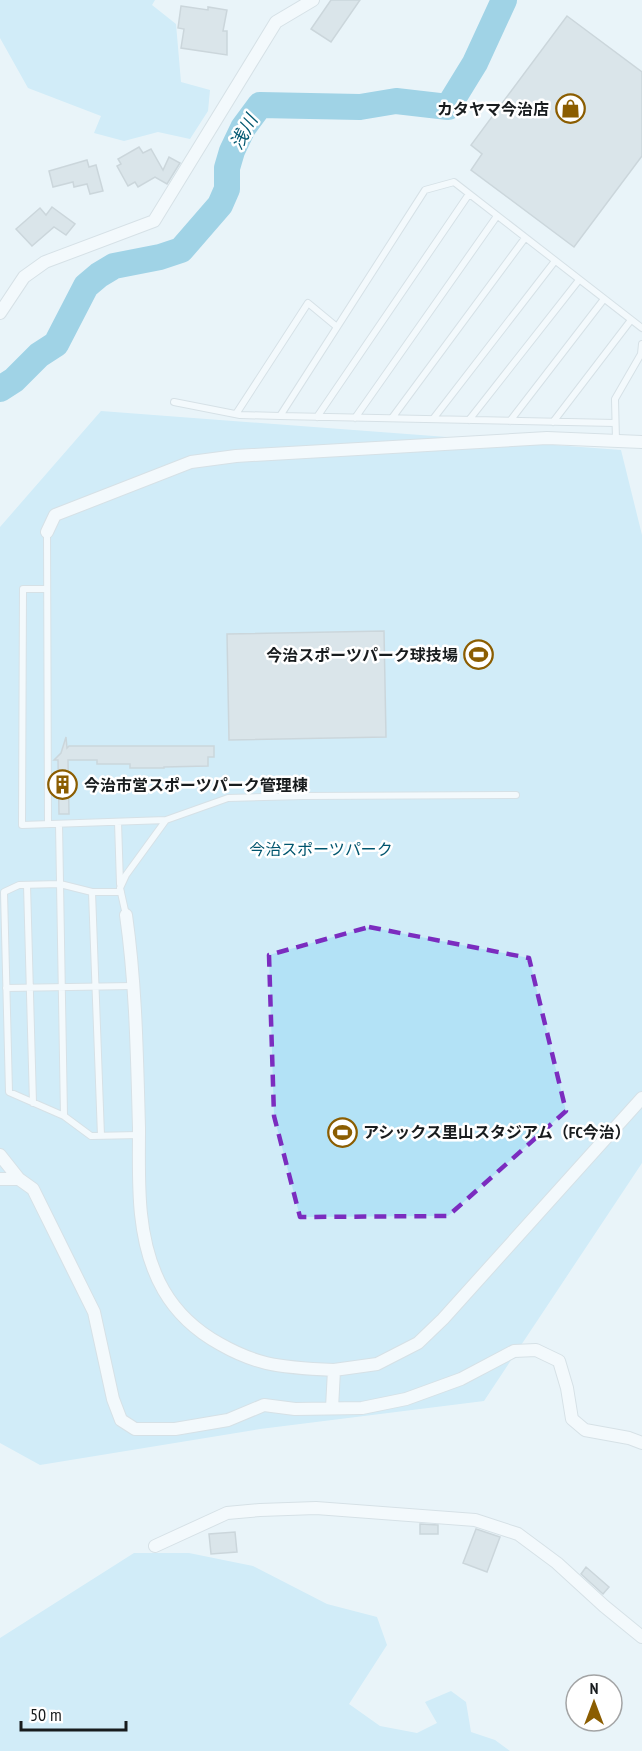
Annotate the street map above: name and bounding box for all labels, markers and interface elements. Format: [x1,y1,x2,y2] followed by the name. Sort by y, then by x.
[554,93,586,125] shop icon: カタヤマ今治店
[437,99,549,119] place label: カタヤマ今治店
[225,109,263,153] water label: 浅川
[463,639,495,671] sports icon: 今治スポーツパーク球技場
[266,645,458,665] place label: 今治スポーツパーク球技場
[47,769,79,801] building icon: 今治市営スポーツパーク管理棟
[84,775,308,795] place label: 今治市営スポーツパーク管理棟
[249,839,393,859] park label: 今治スポーツパーク
[326,1116,358,1148] sports icon: アシックス里山スタジアム（FC今治）
[363,1122,631,1142] place label: アシックス里山スタジアム（FC今治）
[564,1673,624,1733] north arrow
[590,1678,598,1698] text: N
[21,1694,126,1732] scale bar
[30,1703,62,1726] text: 50 m

